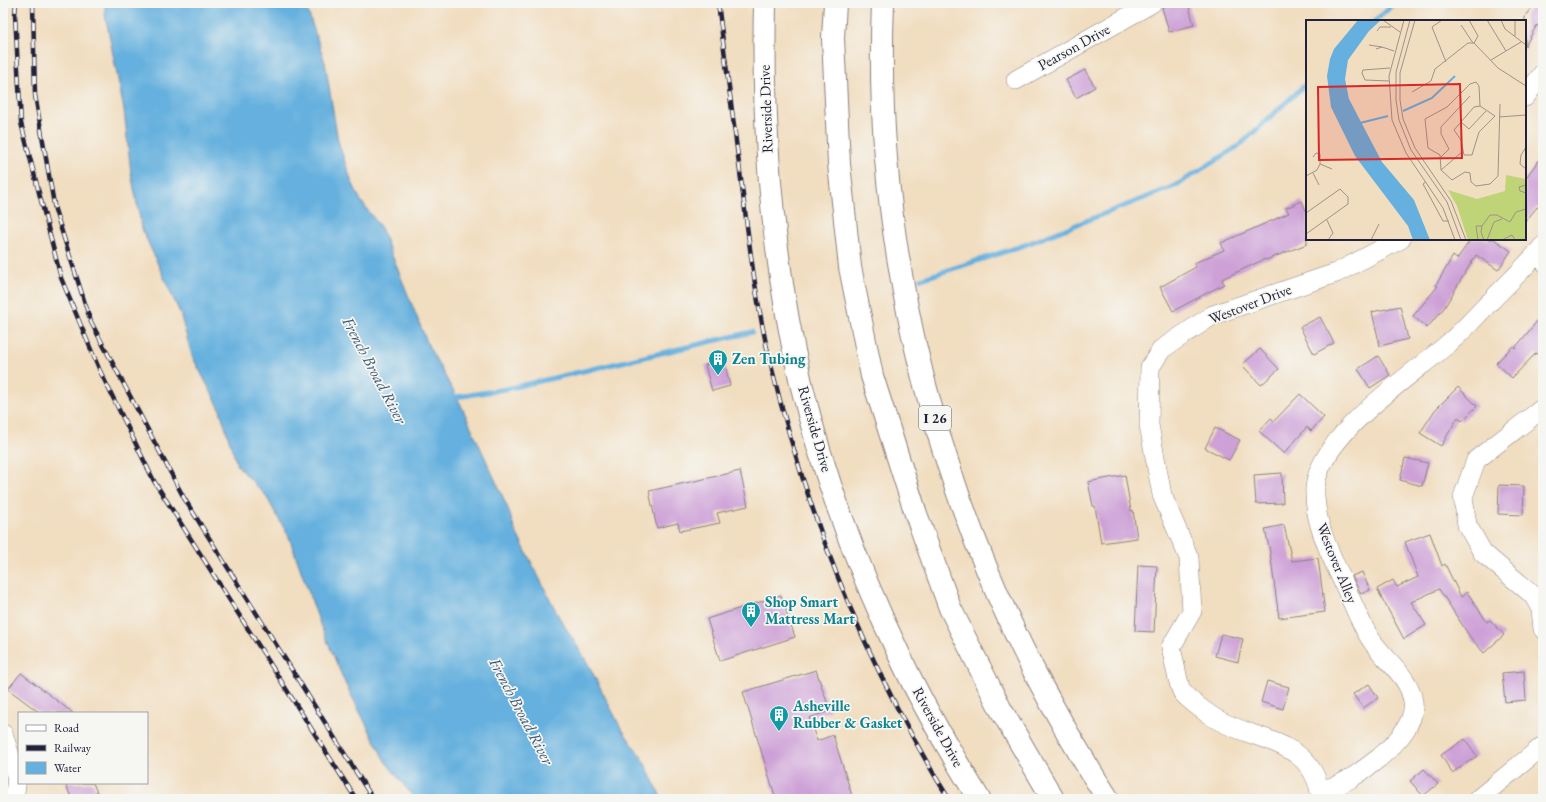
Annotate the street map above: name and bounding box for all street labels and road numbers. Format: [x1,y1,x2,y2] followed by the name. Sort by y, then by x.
[1034,19,1113,74] street label: Pearson Drive
[754,64,777,154] street label: Riverside Drive
[1206,279,1294,328] street label: Westover Drive
[794,384,837,474] street label: Riverside Drive
[919,406,951,430] road number: I 26
[1313,520,1362,606] street label: Westover Alley
[909,683,968,770] street label: Riverside Drive

